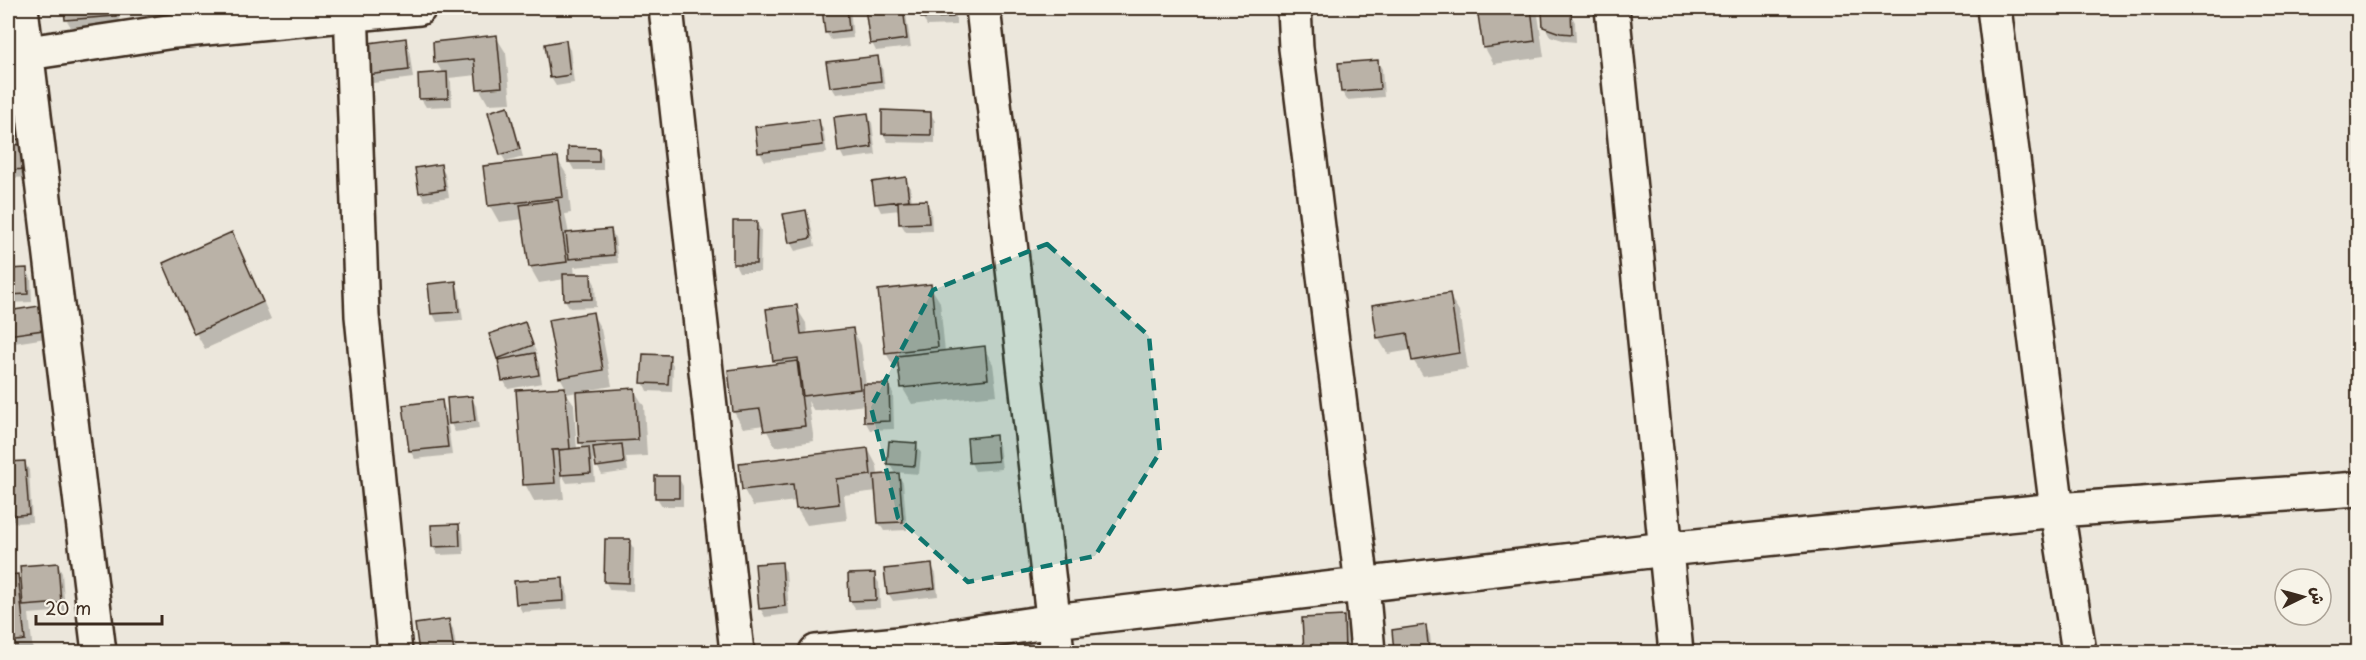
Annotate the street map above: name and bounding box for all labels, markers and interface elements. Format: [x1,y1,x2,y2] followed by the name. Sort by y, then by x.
[2273,567,2333,627] north arrow
[2306,586,2332,605] text: ش
[36,588,162,626] scale bar
[45,594,91,621] text: 20 m

